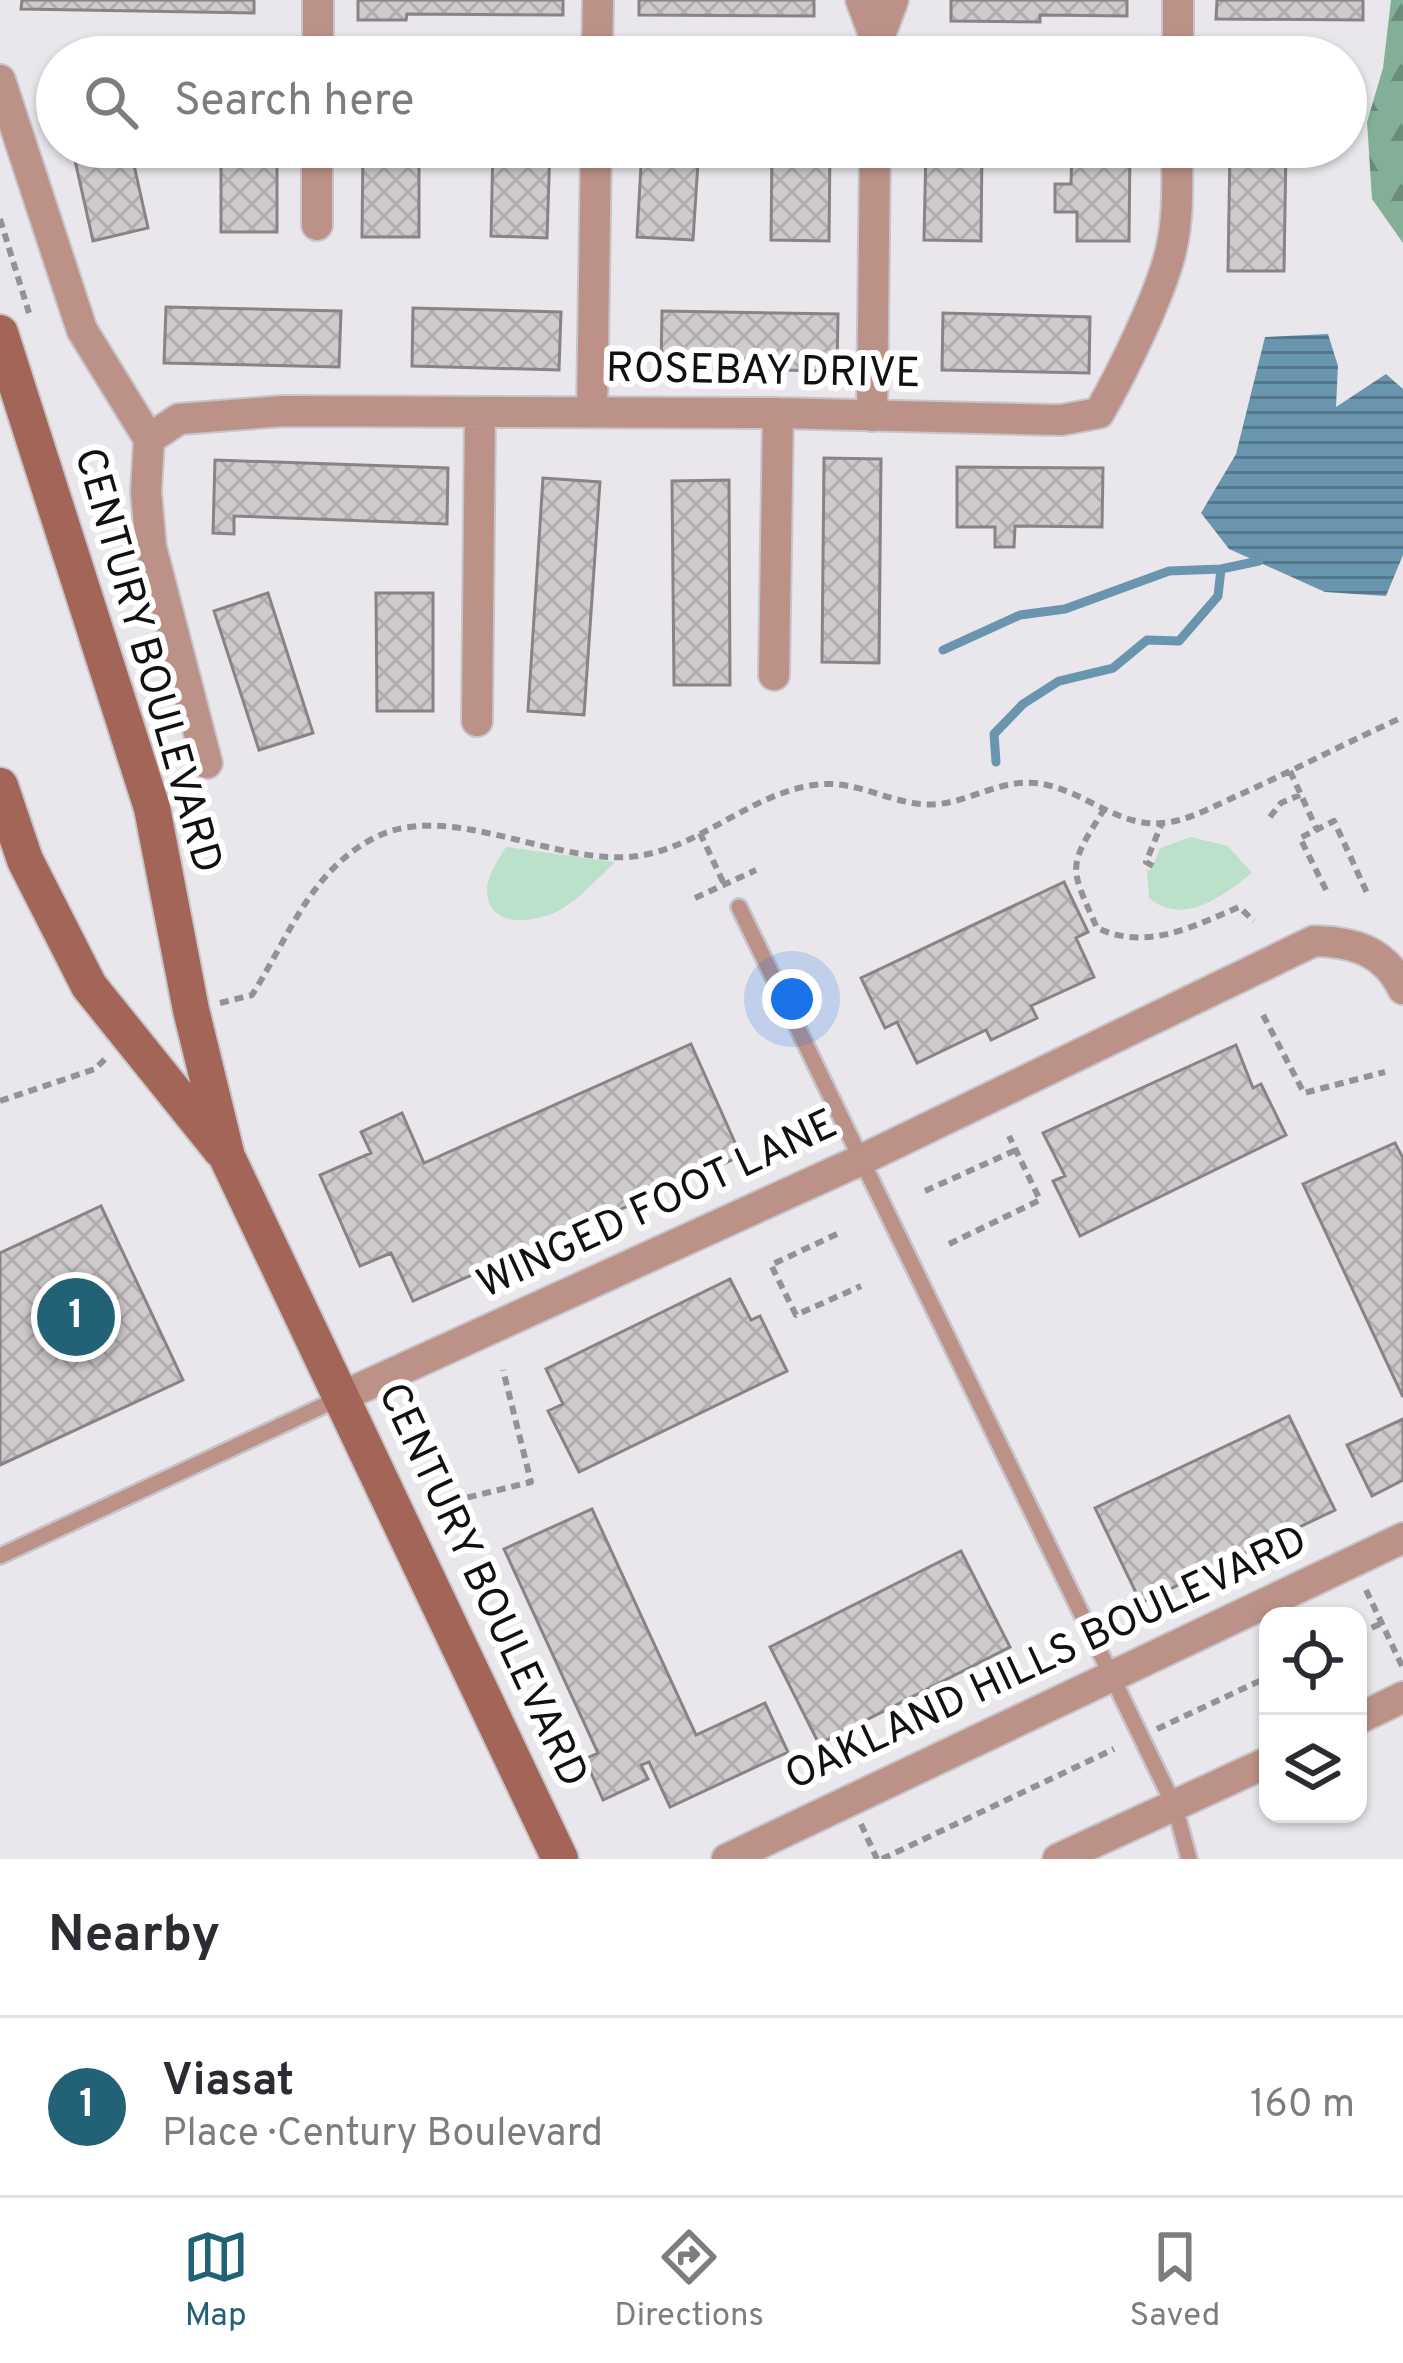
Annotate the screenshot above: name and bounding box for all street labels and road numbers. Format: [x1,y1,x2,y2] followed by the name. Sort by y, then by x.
[605,344,921,402] street label: ROSEBAY DRIVE
[60,442,232,880] street label: CENTURY BOULEVARD
[470,1099,846,1313] street label: WINGED FOOT LANE
[364,1375,598,1797] street label: CENTURY BOULEVARD
[778,1516,1316,1804] street label: OAKLAND HILLS BOULEVARD

